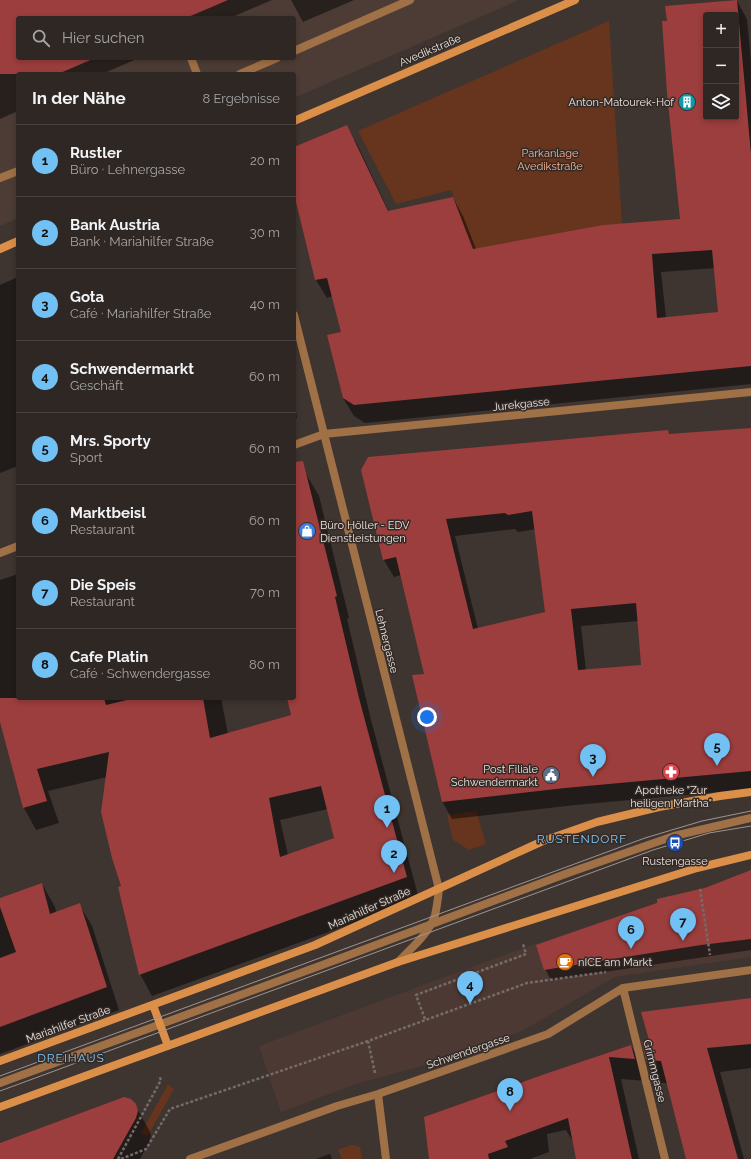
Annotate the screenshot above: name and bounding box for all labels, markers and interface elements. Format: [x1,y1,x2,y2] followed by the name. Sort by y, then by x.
[703,12,739,120] map controls
[703,12,739,48] button: +
[16,16,296,60] search box
[30,27,52,49] icon: search
[62,29,145,47] text: Hier suchen
[397,31,463,69] street label: Avedikstraße
[703,48,739,84] button: −
[703,84,739,120] button: layers
[32,88,126,108] text: In der Nähe
[202,91,280,106] text: 8 Ergebnisse
[677,92,697,112] building icon: Anton-Matourek-Hof
[569,96,674,109] place label: Anton-Matourek-Hof
[70,144,122,162] text: Rustler
[517,147,583,173] park label: Parkanlage Avedikstraße
[42,153,48,168] text: 1
[250,153,280,168] text: 20 m
[70,162,185,177] text: Büro · Lehnergasse
[70,216,160,234] text: Bank Austria
[41,225,49,240] text: 2
[250,225,280,240] text: 30 m
[70,234,214,249] text: Bank · Mariahilfer Straße
[70,288,104,306] text: Gota
[41,297,49,312] text: 3
[250,297,280,312] text: 40 m
[70,306,211,321] text: Café · Mariahilfer Straße
[70,360,194,378] text: Schwendermarkt
[41,369,49,384] text: 4
[249,369,280,384] text: 60 m
[70,378,124,393] text: Geschäft
[492,395,551,414] street label: Jurekgasse
[70,432,151,450] text: Mrs. Sporty
[41,441,49,456] text: 5
[249,441,280,456] text: 60 m
[70,450,103,465] text: Sport
[70,504,146,522] text: Marktbeisl
[41,513,49,528] text: 6
[249,513,280,528] text: 60 m
[320,519,410,545] place label: Büro Höller - EDV Dienstleistungen
[297,521,317,541] shop icon: Büro Höller - EDV Dienstleistungen
[70,522,135,537] text: Restaurant
[70,576,136,594] text: Die Speis
[41,585,49,600] text: 7
[250,585,280,600] text: 70 m
[70,594,135,609] text: Restaurant
[372,608,401,675] street label: Lehnergasse
[70,648,148,666] text: Cafe Platin
[41,657,49,672] text: 8
[249,657,280,672] text: 80 m
[70,666,210,681] text: Café · Schwendergasse
[417,707,437,727] your location
[704,733,730,766] pin: 5
[580,744,606,777] pin: 3
[661,762,681,782] pharmacy icon: Apotheke "Zur heiligen Martha"
[451,763,539,789] place label: Post Filiale Schwendermarkt
[541,765,561,785] public building icon: Post Filiale Schwendermarkt
[630,784,712,810] place label: Apotheke "Zur heiligen Martha"
[374,795,400,828] pin: 1
[537,832,627,846] district label: RUSTENDORF
[665,833,685,853] bus stop icon: Rustengasse
[381,840,407,873] pin: 2
[642,855,708,868] place label: Rustengasse
[326,884,413,932] street label: Mariahilfer Straße
[670,908,696,941] pin: 7
[618,916,644,949] pin: 6
[555,952,575,972] cafe icon: nICE am Markt
[578,956,652,969] place label: nICE am Markt
[457,971,483,1004] pin: 4
[24,1003,113,1046] street label: Mariahilfer Straße
[425,1031,512,1072] street label: Schwendergasse
[640,1038,669,1104] street label: Grimmgasse
[37,1051,105,1065] district label: DREIHAUS
[497,1078,523,1111] pin: 8

